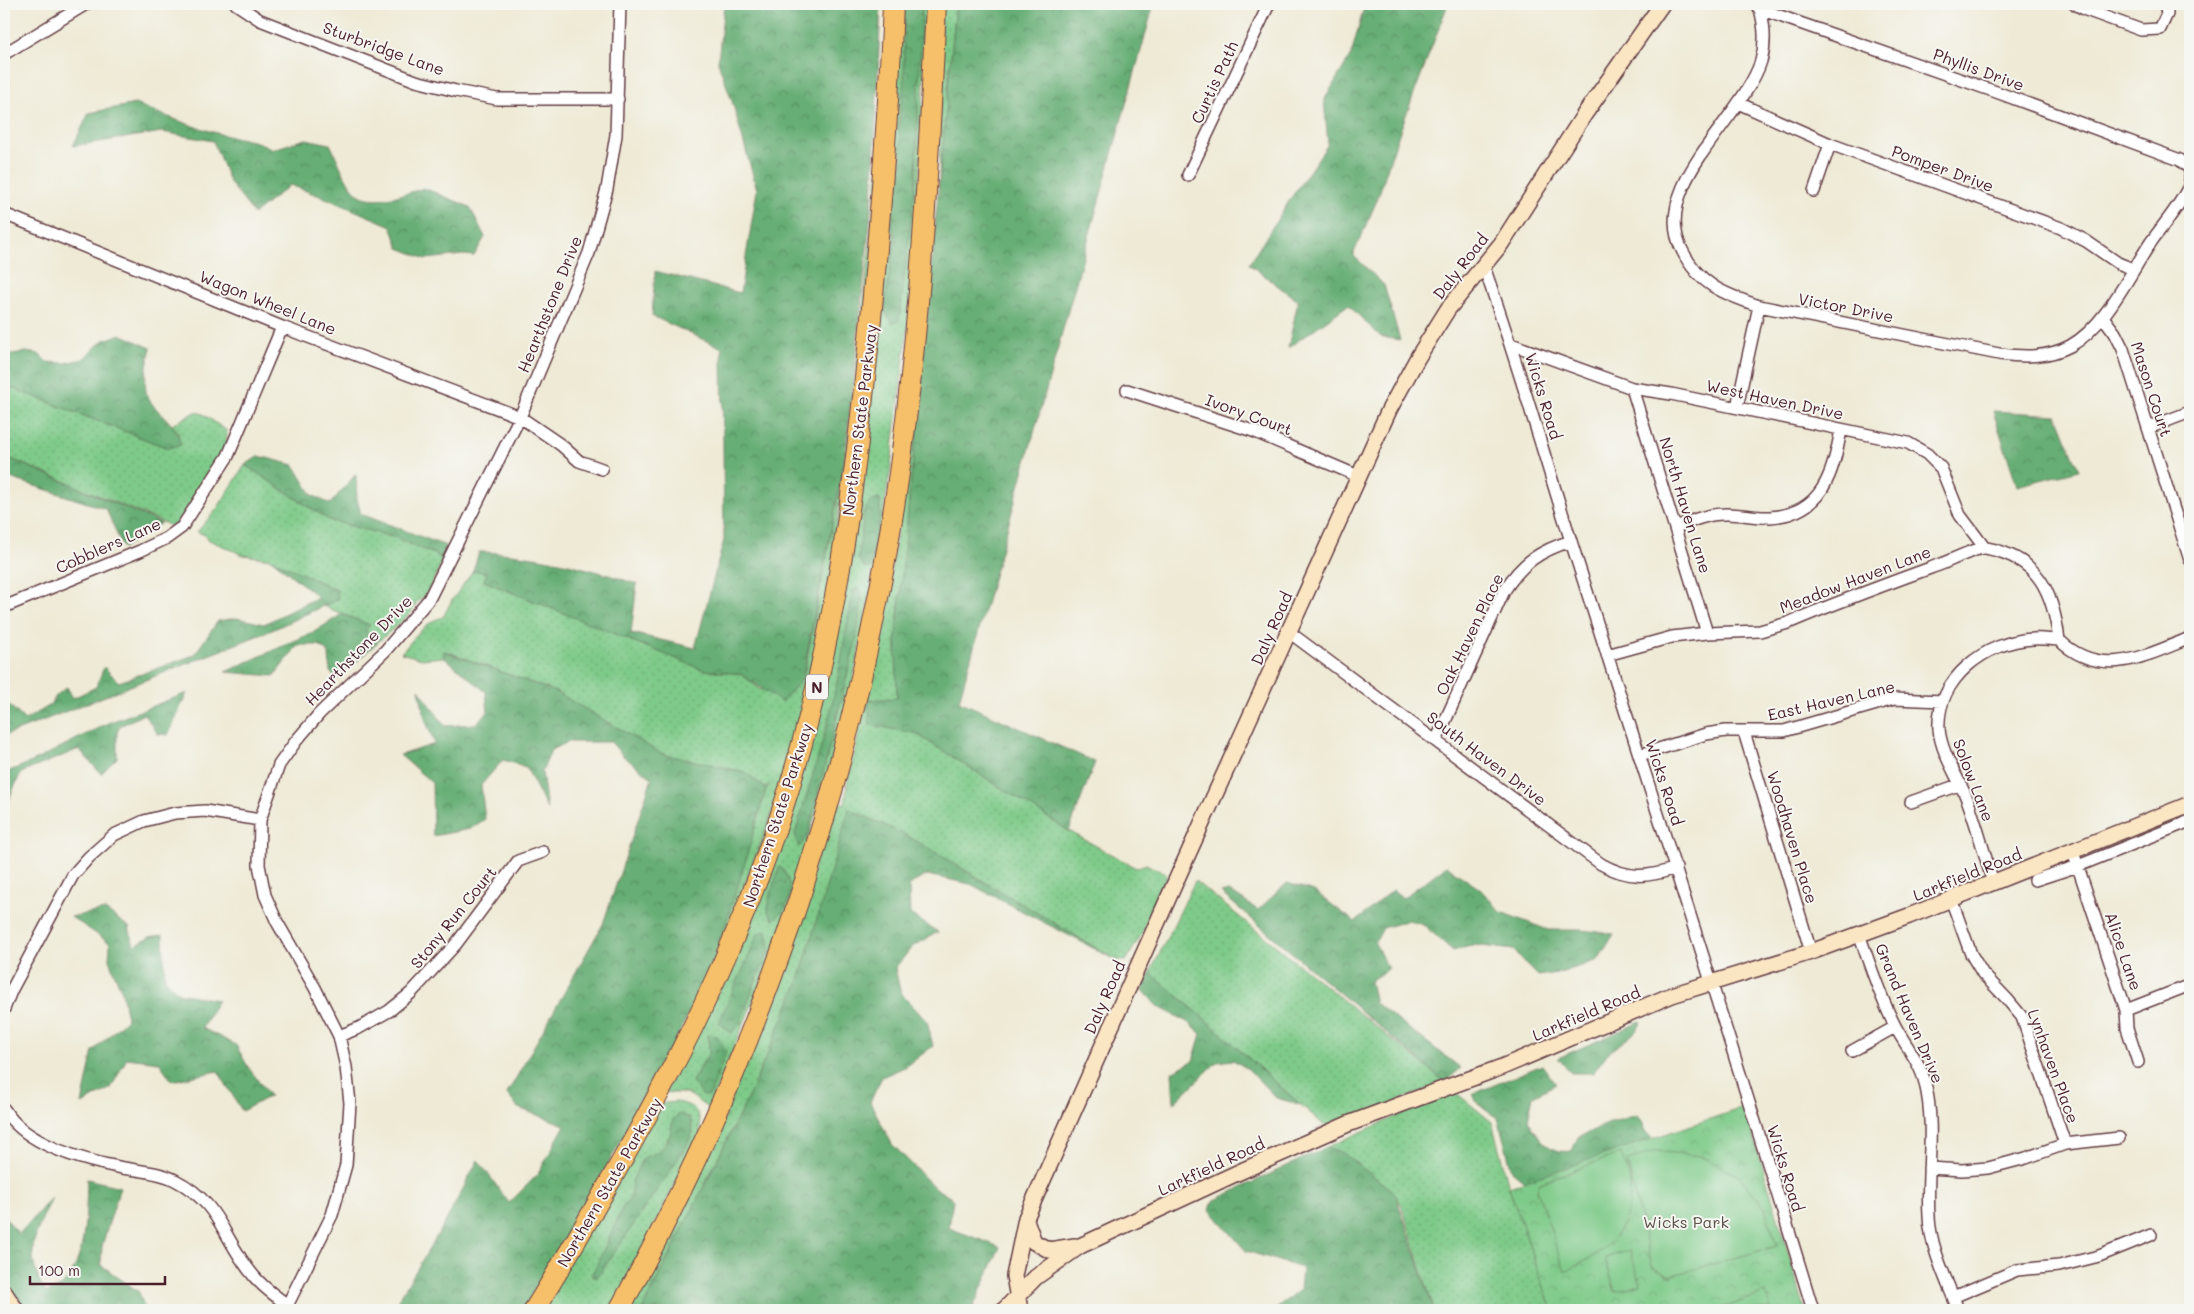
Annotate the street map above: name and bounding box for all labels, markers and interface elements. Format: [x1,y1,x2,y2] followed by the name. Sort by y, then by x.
[320,16,448,80] street label: Sturbridge Lane
[1186,37,1242,127] street label: Curtis Path
[1931,43,2027,95] street label: Phyllis Drive
[1889,140,1997,196] street label: Pomper Drive
[1428,229,1492,303] street label: Daly Road
[512,232,586,376] street label: Hearthstone Drive
[196,265,340,339] street label: Wagon Wheel Lane
[1797,287,1895,327] street label: Victor Drive
[837,323,881,517] street label: Northern State Parkway
[2127,339,2177,439] street label: Mason Court
[1521,350,1567,442] street label: Wicks Road
[1704,374,1846,424] street label: West Haven Drive
[1203,389,1295,439] street label: Ivory Court
[1655,434,1717,576] street label: North Haven Lane
[52,512,164,578] street label: Cobblers Lane
[1776,540,1934,618] street label: Meadow Haven Lane
[1430,570,1508,698] street label: Oak Haven Place
[1245,588,1297,668] street label: Daly Road
[300,590,416,710] street label: Hearthstone Drive
[806,674,828,700] road number: N
[1765,675,1897,725] street label: East Haven Lane
[1423,706,1551,810] street label: South Haven Drive
[737,720,817,910] street label: Northern State Parkway
[1641,736,1689,828] street label: Wicks Road
[1949,736,1999,824] street label: Solow Lane
[1763,768,1823,906] street label: Woodhaven Place
[1910,843,2024,905] street label: Larkfield Road
[405,862,501,972] street label: Stony Run Court
[2101,909,2147,993] street label: Alice Lane
[1871,940,1949,1086] street label: Grand Haven Drive
[1078,957,1130,1037] street label: Daly Road
[1529,981,1643,1045] street label: Larkfield Road
[2024,1006,2084,1126] street label: Lynhaven Place
[552,1093,666,1271] street label: Northern State Parkway
[1763,1122,1809,1214] street label: Wicks Road
[1154,1132,1268,1200] street label: Larkfield Road
[1643,1211,1729,1232] park label: Wicks Park
[30,1254,165,1286] scale bar
[38,1260,80,1280] text: 100 m

